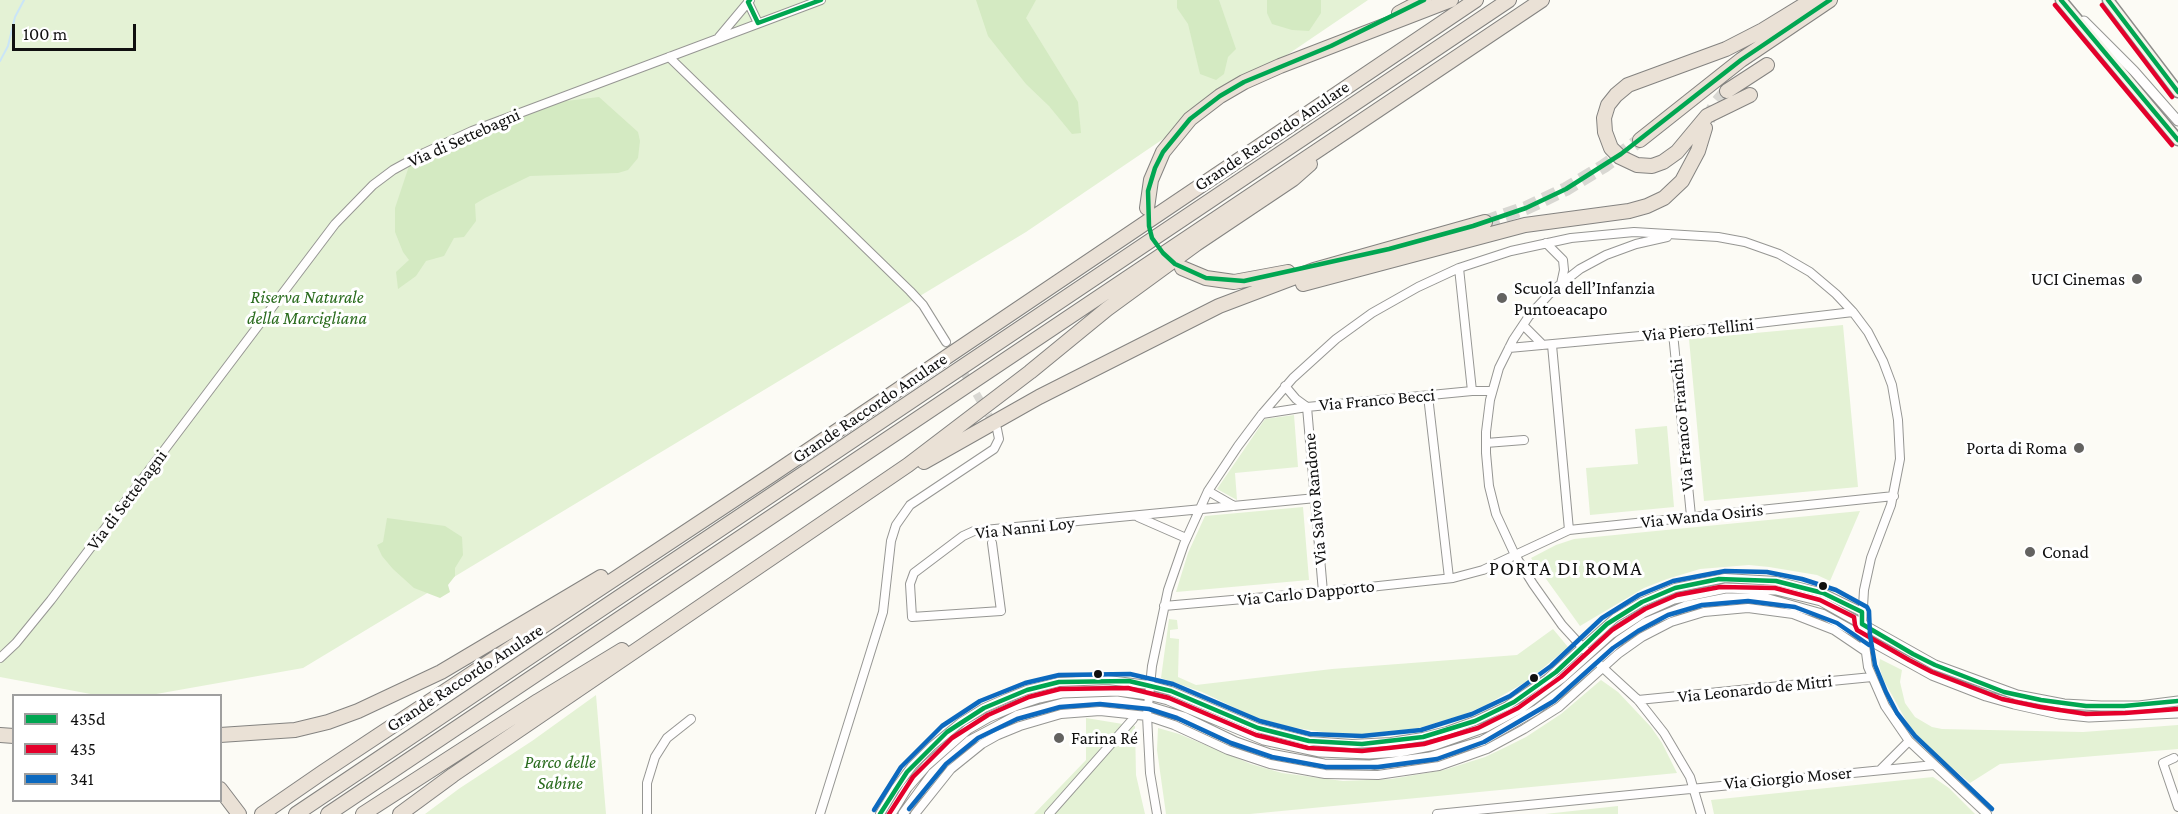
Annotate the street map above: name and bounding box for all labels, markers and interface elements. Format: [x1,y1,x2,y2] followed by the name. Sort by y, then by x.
[15,12,140,50] scale bar
[23,24,67,44] text: 100 m
[1190,76,1354,196] street label: Grande Raccordo Anulare
[405,104,523,172] street label: Via di Settebagni
[2031,268,2125,290] place label: UCI Cinemas
[2130,272,2144,286] marker: UCI Cinemas
[1514,277,1655,320] place label: Scuola dell’Infanzia Puntoeacapo
[247,286,367,328] park label: Riserva Naturale della Marcigliana
[1495,291,1509,305] marker: Scuola dell’Infanzia Puntoeacapo
[1641,313,1755,347] street label: Via Piero Tellini
[788,348,952,468] street label: Grande Raccordo Anulare
[1665,358,1699,492] street label: Via Franco Franchi
[1318,384,1436,416] street label: Via Franco Becci
[1298,432,1332,566] street label: Via Salvo Randone
[1966,437,2067,459] place label: Porta di Roma
[2072,441,2086,455] marker: Porta di Roma
[82,445,172,555] street label: Via di Settebagni
[1640,499,1764,533] street label: Via Wanda Osiris
[974,512,1076,544] street label: Via Nanni Loy
[2042,541,2089,563] place label: Conad
[2023,545,2037,559] marker: Conad
[1489,557,1643,581] district label: PORTA DI ROMA
[1236,575,1376,611] street label: Via Carlo Dapporto
[1817,580,1829,592] unlabelled marker
[383,619,547,737] street label: Grande Raccordo Anulare
[1092,668,1104,680] unlabelled marker
[1677,670,1833,708] street label: Via Leonardo de Mitri
[1528,672,1540,684] unlabelled marker
[12,694,222,802] legend
[70,709,106,729] text: 435d
[1071,727,1138,749] place label: Farina Ré
[1052,731,1066,745] marker: Farina Ré
[70,739,96,759] text: 435
[524,751,596,794] park label: Parco delle Sabine
[1723,762,1853,794] street label: Via Giorgio Moser
[70,769,94,789] text: 341

